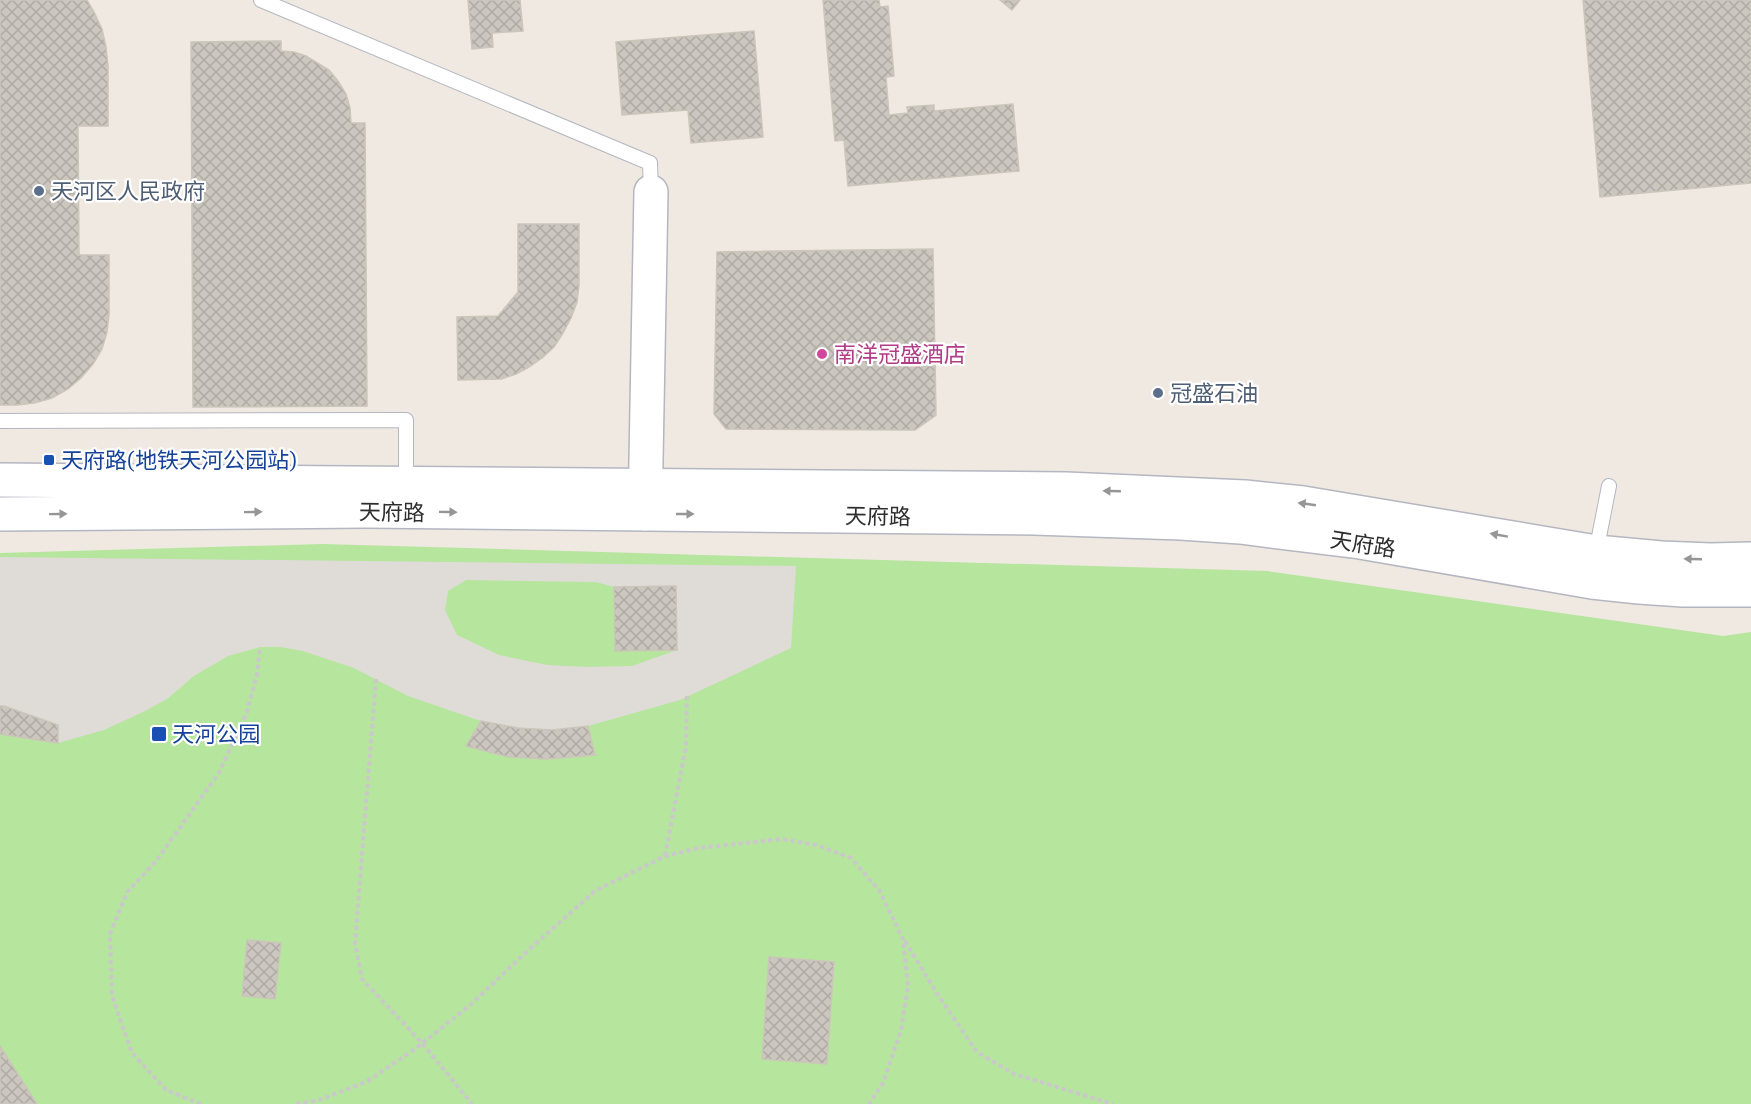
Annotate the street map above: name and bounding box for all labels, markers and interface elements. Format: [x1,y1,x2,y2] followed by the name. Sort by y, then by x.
[51,177,205,203] place label: 天河区人民政府
[32,184,46,198] marker: 天河区人民政府
[834,340,966,366] place label: 南洋冠盛酒店
[815,347,829,361] marker: 南洋冠盛酒店
[1170,379,1258,405] place label: 冠盛石油
[1151,386,1165,400] marker: 冠盛石油
[61,446,297,472] place label: 天府路(地铁天河公园站)
[42,453,56,467] marker: 天府路(地铁天河公园站)
[1103,486,1122,495] one-way arrow
[359,497,425,525] street label: 天府路
[1297,499,1316,508] one-way arrow
[845,501,911,529] street label: 天府路
[244,507,263,517] one-way arrow
[439,507,458,517] one-way arrow
[49,509,68,519] one-way arrow
[676,509,695,519] one-way arrow
[1329,525,1398,561] street label: 天府路
[1490,530,1509,539] one-way arrow
[1683,554,1702,564] one-way arrow
[172,720,260,746] place label: 天河公园
[150,725,168,743] marker: 天河公园

